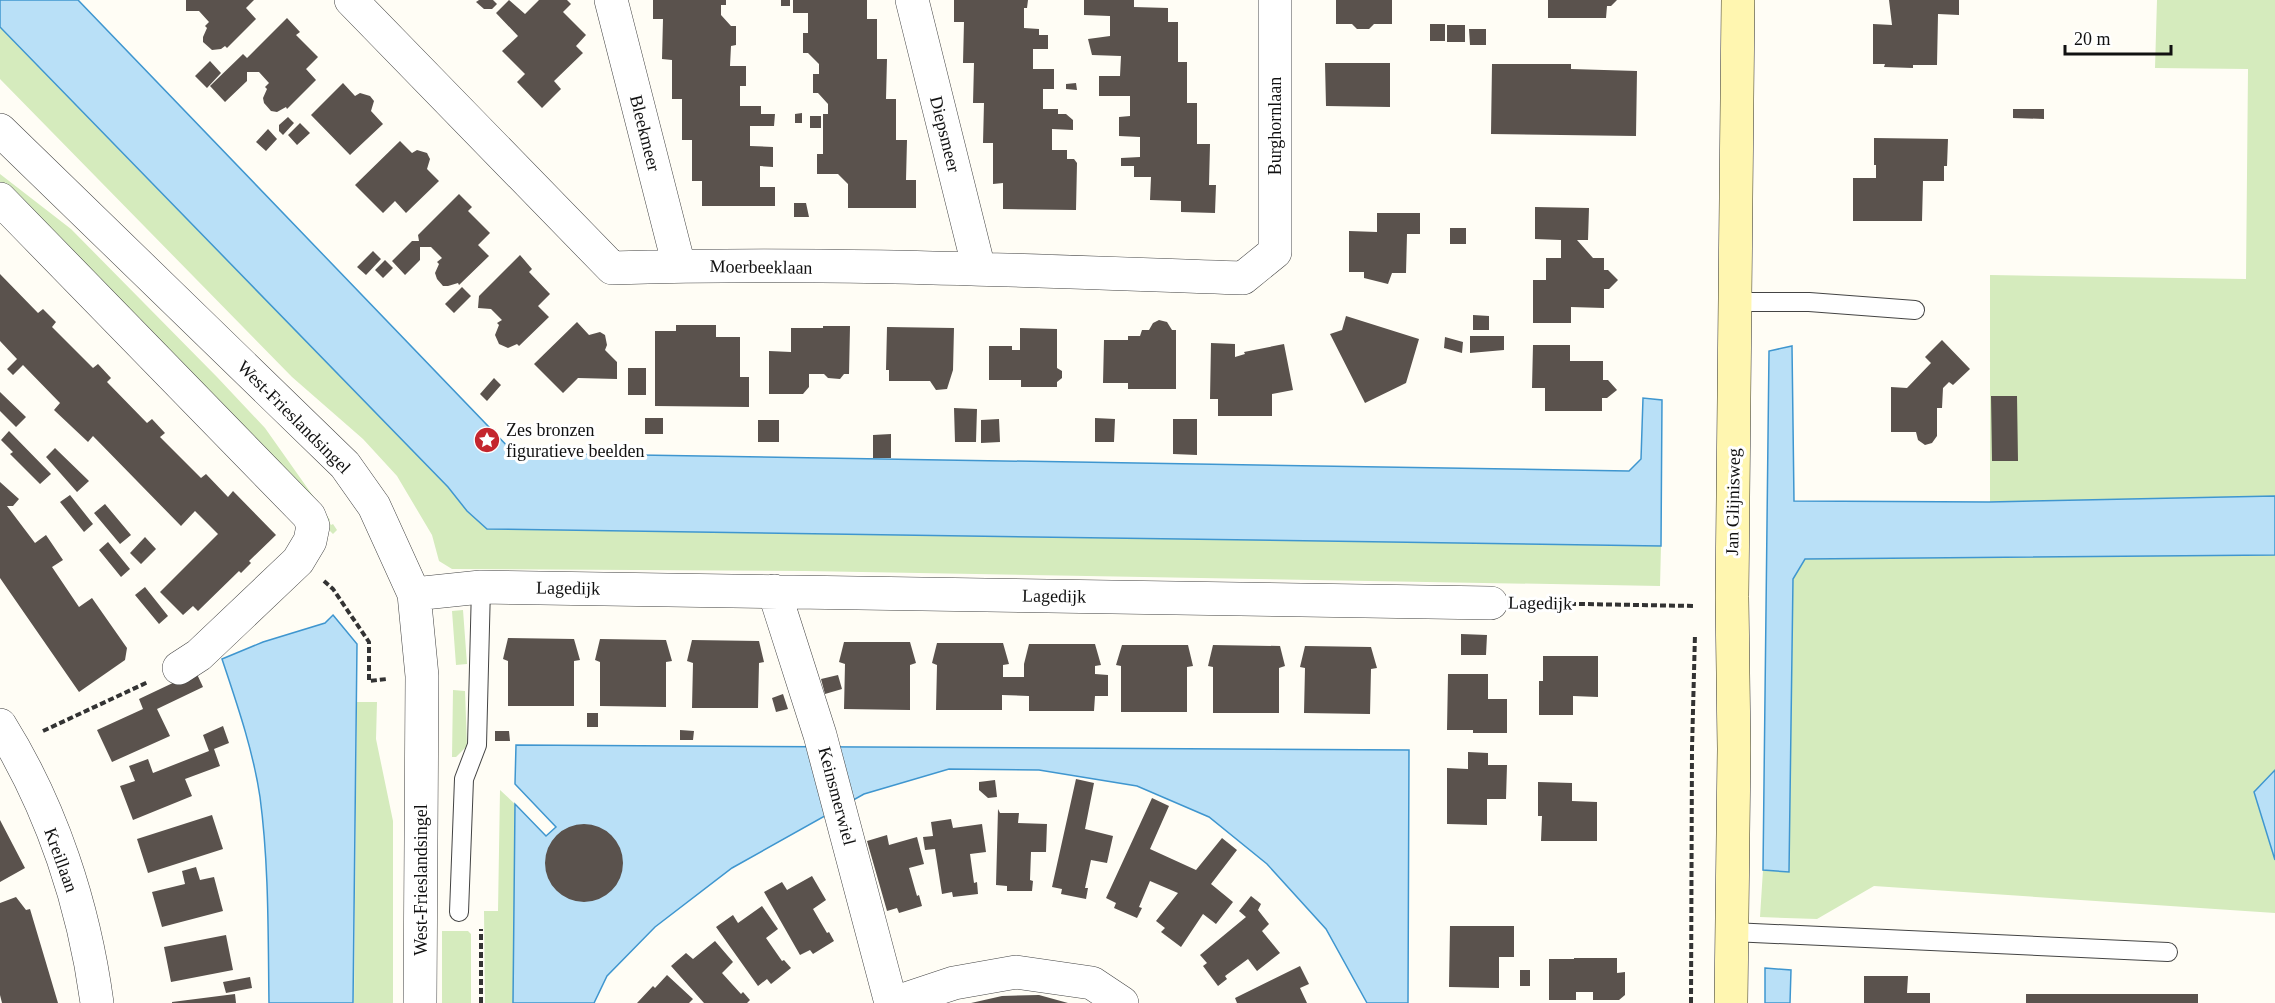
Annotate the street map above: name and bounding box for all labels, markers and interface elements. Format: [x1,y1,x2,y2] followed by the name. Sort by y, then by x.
[2065,18,2172,56] scale bar
[2074,29,2111,49] text: 20 m
[1265,77,1285,175] street label: Burghornlaan
[626,93,664,173] street label: Bleekmeer
[926,94,964,174] street label: Diepsmeer
[709,256,813,278] street label: Moerbeeklaan
[233,356,355,478] street label: West-Frieslandsingel
[506,420,644,461] place label: Zes bronzen figuratieve beelden
[472,425,502,455] place icon: Zes bronzen figuratieve beelden
[1722,448,1744,556] street label: Jan Glijnisweg
[536,577,600,599] street label: Lagedijk
[1022,585,1086,607] street label: Lagedijk
[1508,592,1572,614] street label: Lagedijk
[814,745,860,847] street label: Keinsmerwiel
[411,804,431,956] street label: West-Frieslandsingel
[40,825,82,895] street label: Kreillaan

